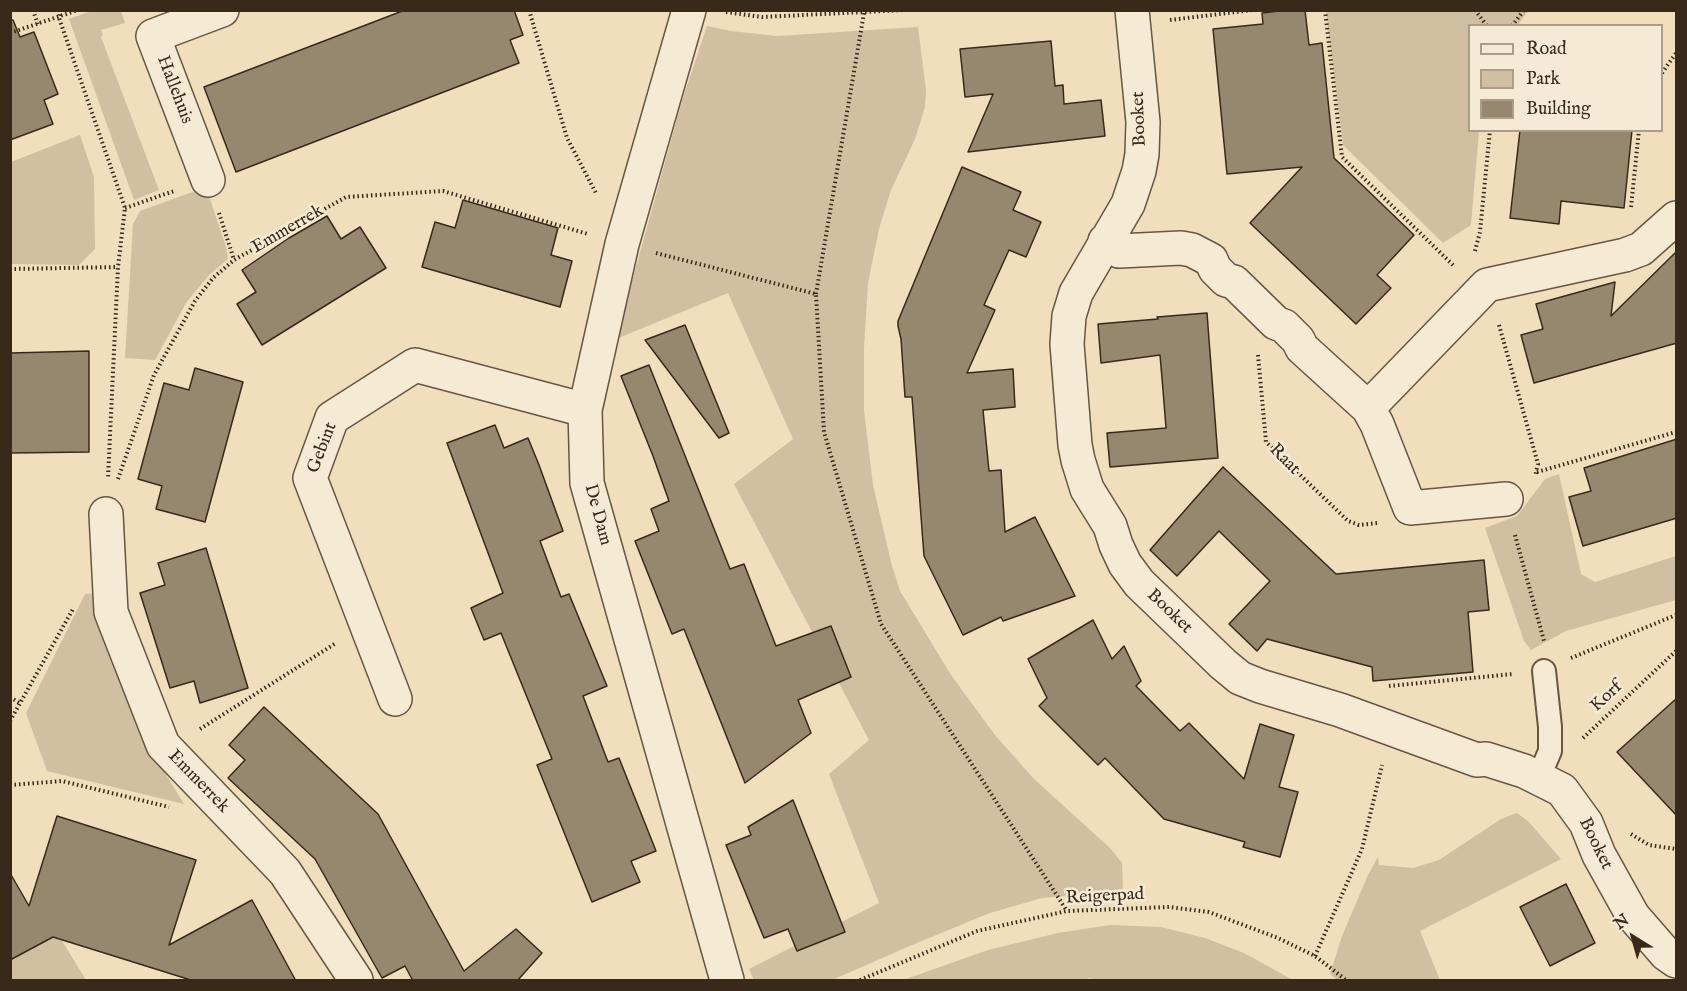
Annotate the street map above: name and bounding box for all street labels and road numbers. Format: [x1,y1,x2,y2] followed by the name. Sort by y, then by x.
[151,53,197,127] street label: Hallehuis
[1128,91,1152,147] street label: Booket
[248,201,328,259] street label: Emmerrek
[303,420,343,476] street label: Gebint
[1264,440,1304,480] street label: Raat
[578,482,616,548] street label: De Dam
[1142,585,1196,639] street label: Booket
[1587,677,1627,717] street label: Korf
[163,746,233,818] street label: Emmerrek
[1573,814,1617,874] street label: Booket
[1065,884,1145,910] street label: Reigerpad

